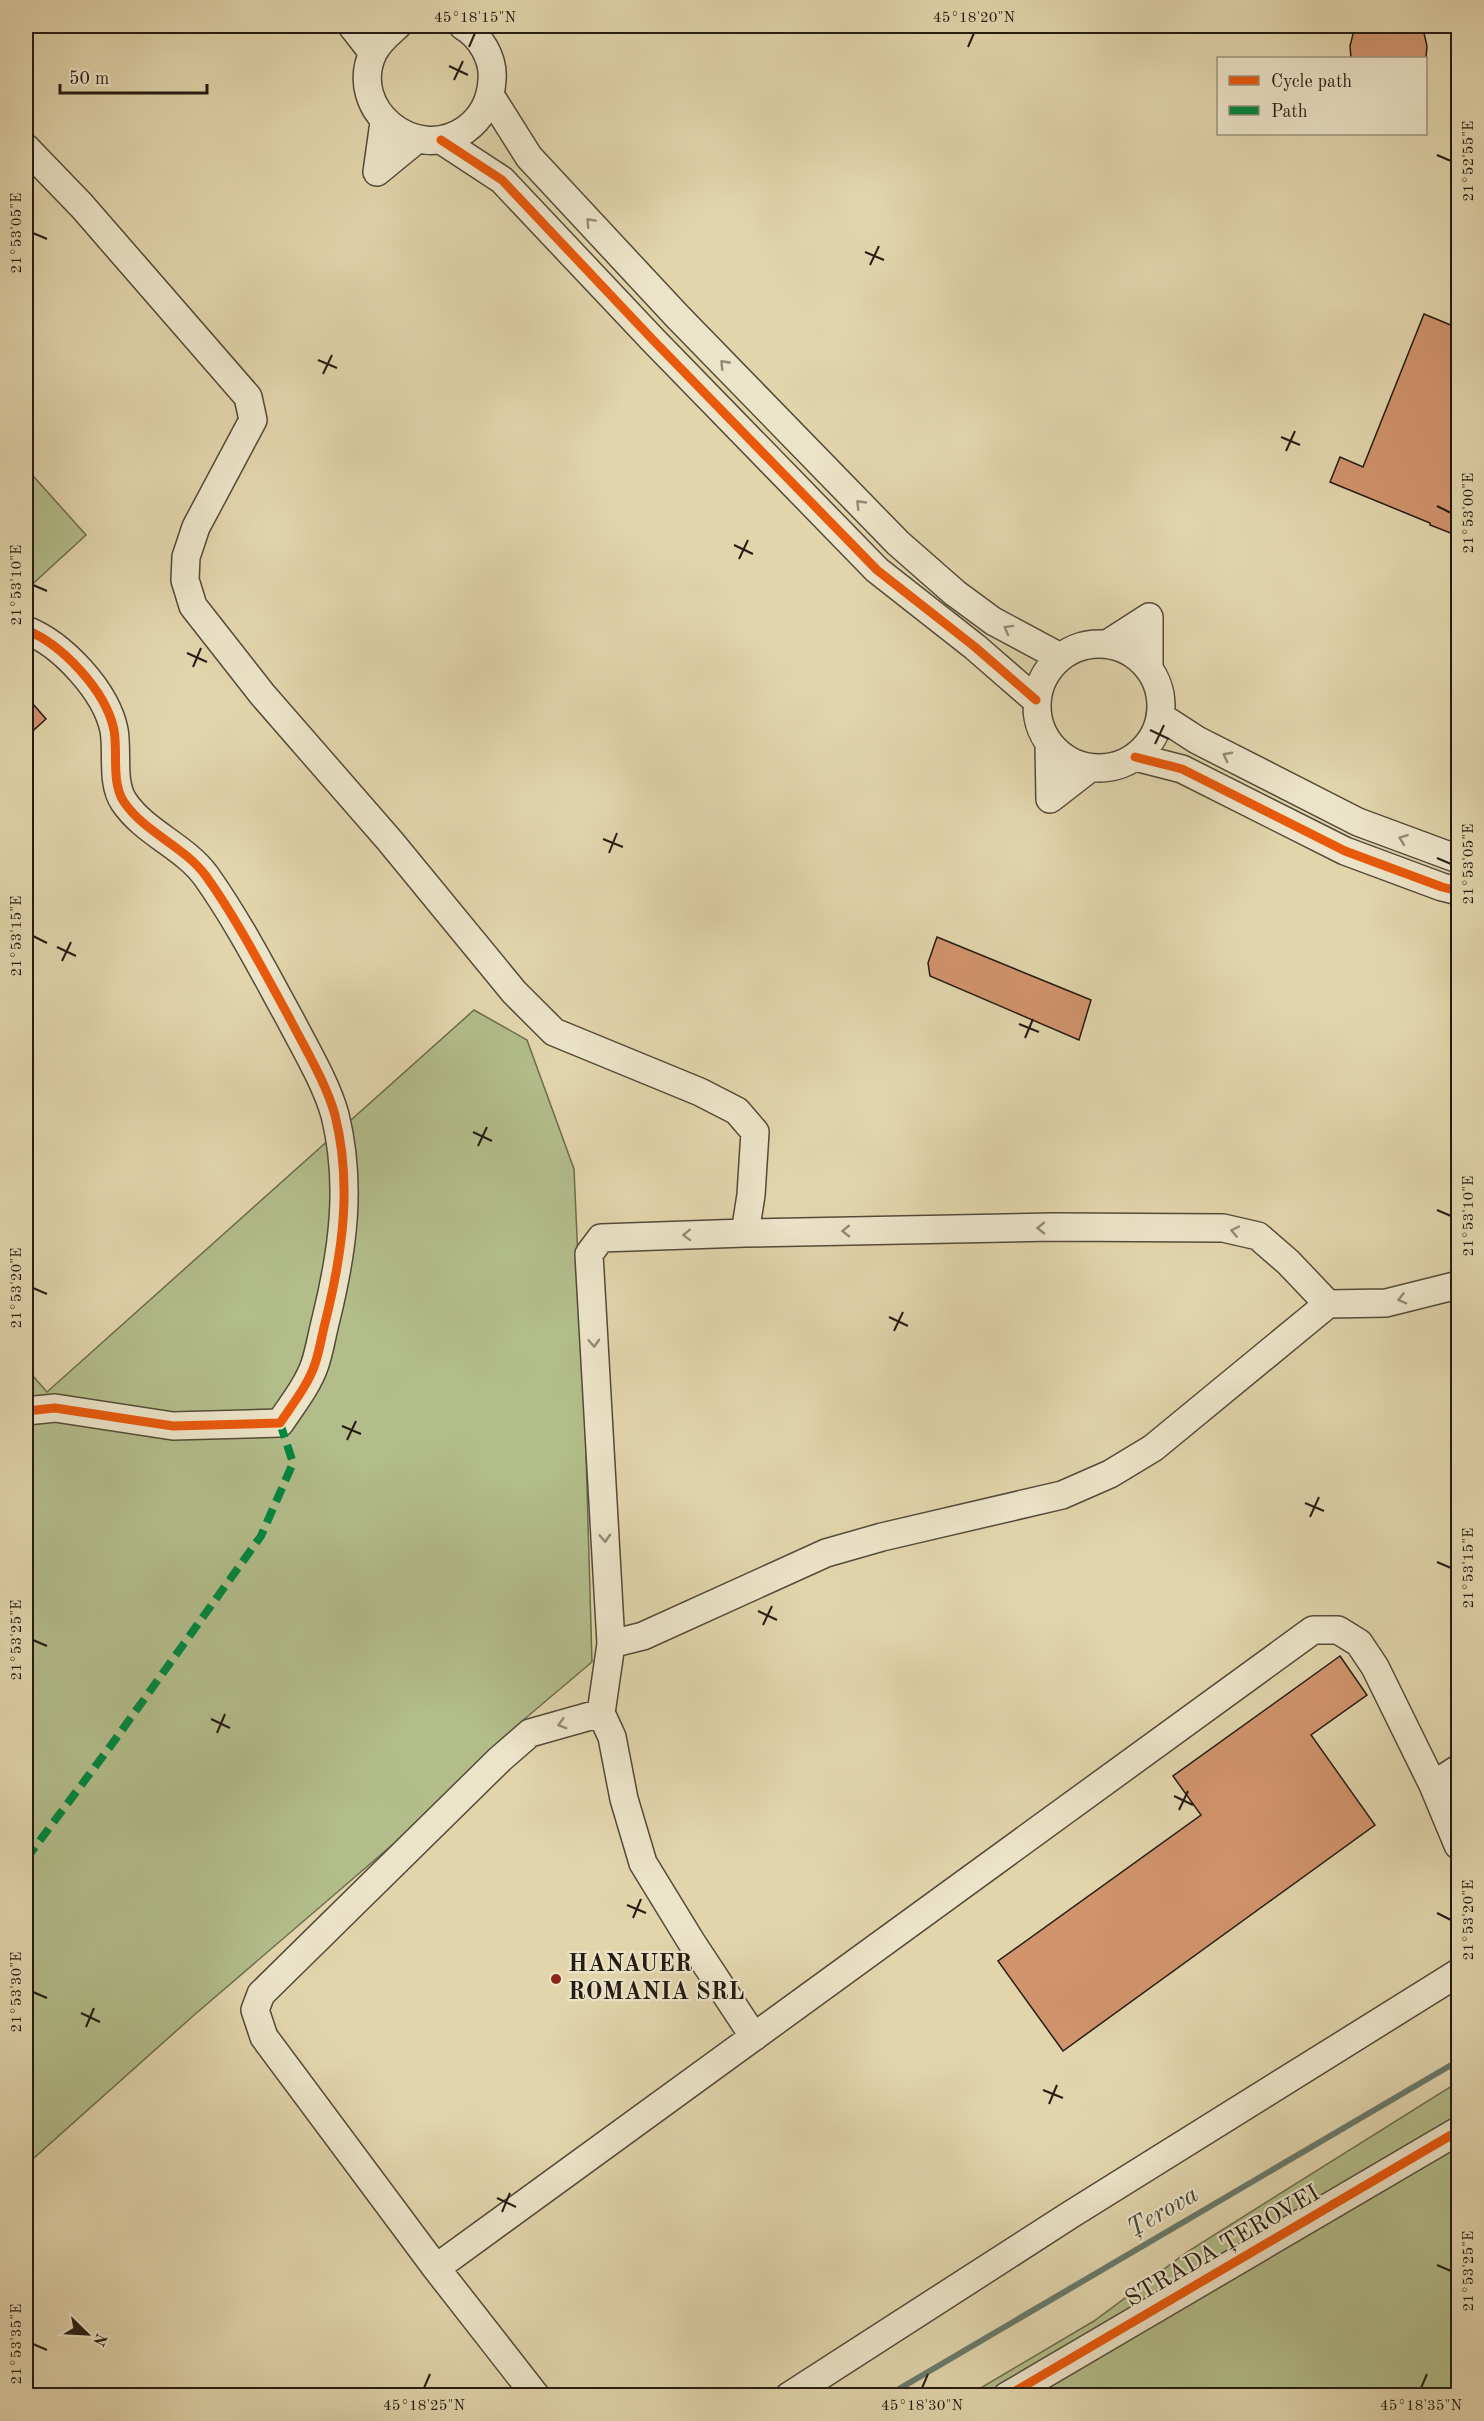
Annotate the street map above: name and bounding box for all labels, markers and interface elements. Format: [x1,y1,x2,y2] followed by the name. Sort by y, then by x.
[434,11,516,26] text: 45°18'15"N
[933,11,1015,26] text: 45°18'20"N
[60,57,207,95] scale bar
[1217,57,1427,135] legend
[69,70,109,88] text: 50 m
[1271,73,1352,91] text: Cycle path
[1271,103,1308,121] text: Path
[1462,121,1477,201] text: 21°52'55"E
[10,193,25,273] text: 21°53'05"E
[586,219,597,229] one-way arrow
[720,361,731,372] one-way arrow
[1462,473,1477,553] text: 21°53'00"E
[856,500,867,511] one-way arrow
[10,545,25,625] text: 21°53'10"E
[1004,625,1014,636] one-way arrow
[1223,752,1234,763] one-way arrow
[1462,824,1477,904] text: 21°53'05"E
[1399,834,1409,847] one-way arrow
[10,896,25,976] text: 21°53'15"E
[1462,1176,1477,1256] text: 21°53'10"E
[1036,1221,1045,1234] one-way arrow
[841,1225,850,1237] one-way arrow
[1231,1225,1241,1238] one-way arrow
[682,1228,691,1241] one-way arrow
[10,1248,25,1328] text: 21°53'20"E
[1397,1292,1407,1305] one-way arrow
[588,1339,601,1348] one-way arrow
[1462,1528,1477,1608] text: 21°53'15"E
[598,1533,611,1542] one-way arrow
[10,1600,25,1680] text: 21°53'25"E
[557,1717,568,1729] one-way arrow
[1462,1880,1477,1960] text: 21°53'20"E
[10,1952,25,2032] text: 21°53'30"E
[568,1953,744,2005] place label: HANAUER ROMANIA SRL
[549,1972,563,1986] marker: HANAUER ROMANIA SRL
[1123,2181,1204,2244] water label: Țerova
[1122,2182,1324,2312] street label: STRADA ȚEROVEI
[1462,2231,1477,2311] text: 21°53'25"E
[10,2304,25,2384] text: 21°53'35"E
[57,2304,117,2364] north arrow
[89,2330,109,2349] text: N
[383,2399,465,2414] text: 45°18'25"N
[881,2399,963,2414] text: 45°18'30"N
[1380,2399,1462,2414] text: 45°18'35"N

